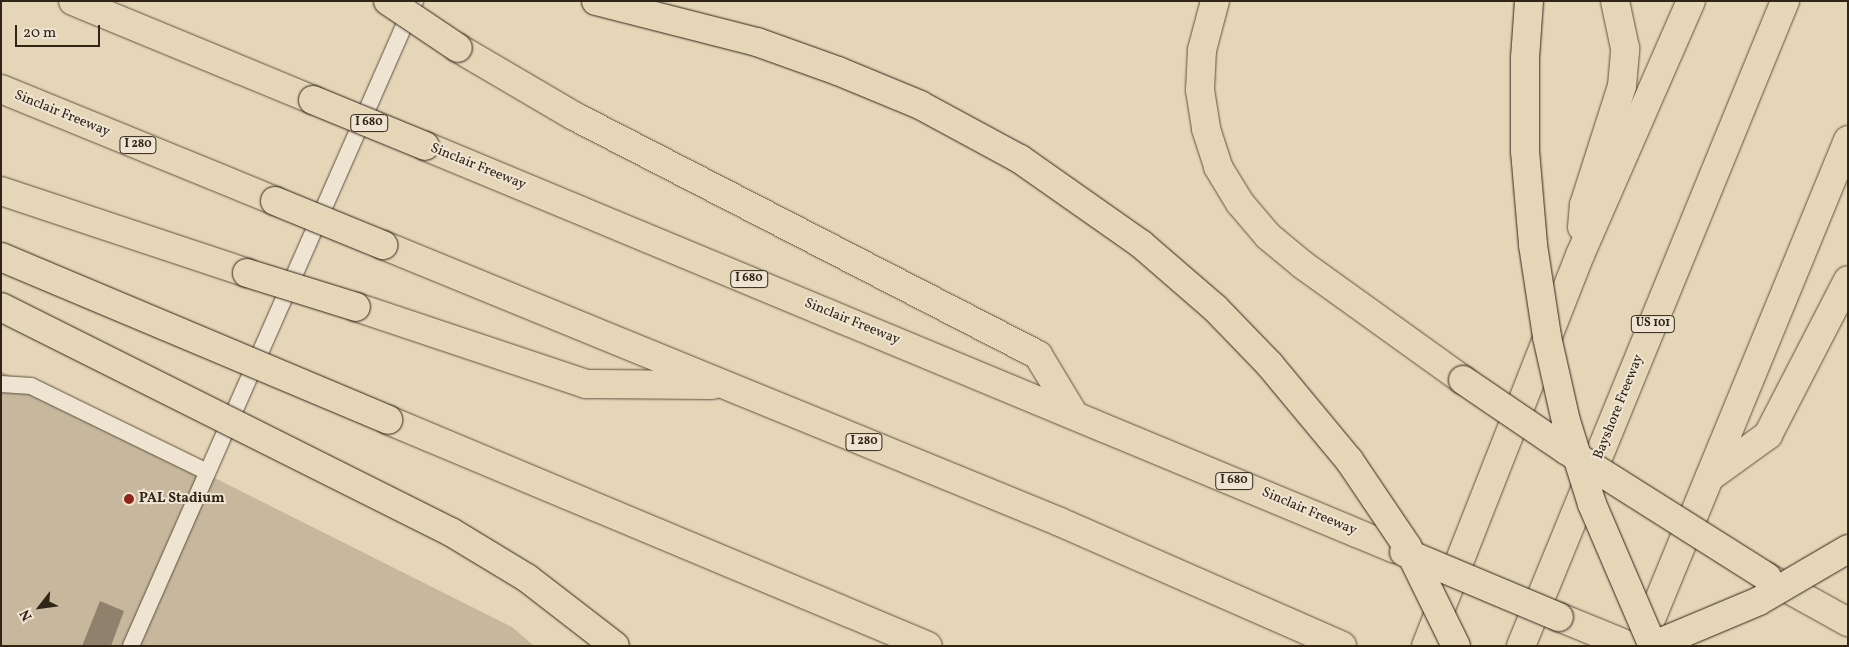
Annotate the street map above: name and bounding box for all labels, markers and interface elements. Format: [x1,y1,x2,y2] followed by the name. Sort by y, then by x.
[18,15,102,47] scale bar
[23,23,56,44] text: 20 m
[12,87,112,141] street label: Sinclair Freeway
[349,114,389,132] road number: I 680
[119,136,157,154] road number: I 280
[428,140,528,194] street label: Sinclair Freeway
[729,270,769,288] road number: I 680
[802,295,902,349] street label: Sinclair Freeway
[1630,314,1676,334] road number: US 101
[1590,352,1648,462] street label: Bayshore Freeway
[845,432,883,452] road number: I 280
[1214,472,1254,491] road number: I 680
[1259,484,1359,540] street label: Sinclair Freeway
[139,491,225,507] place label: PAL Stadium
[123,493,135,505] marker: PAL Stadium
[15,582,65,632] north arrow
[16,606,37,624] text: N

